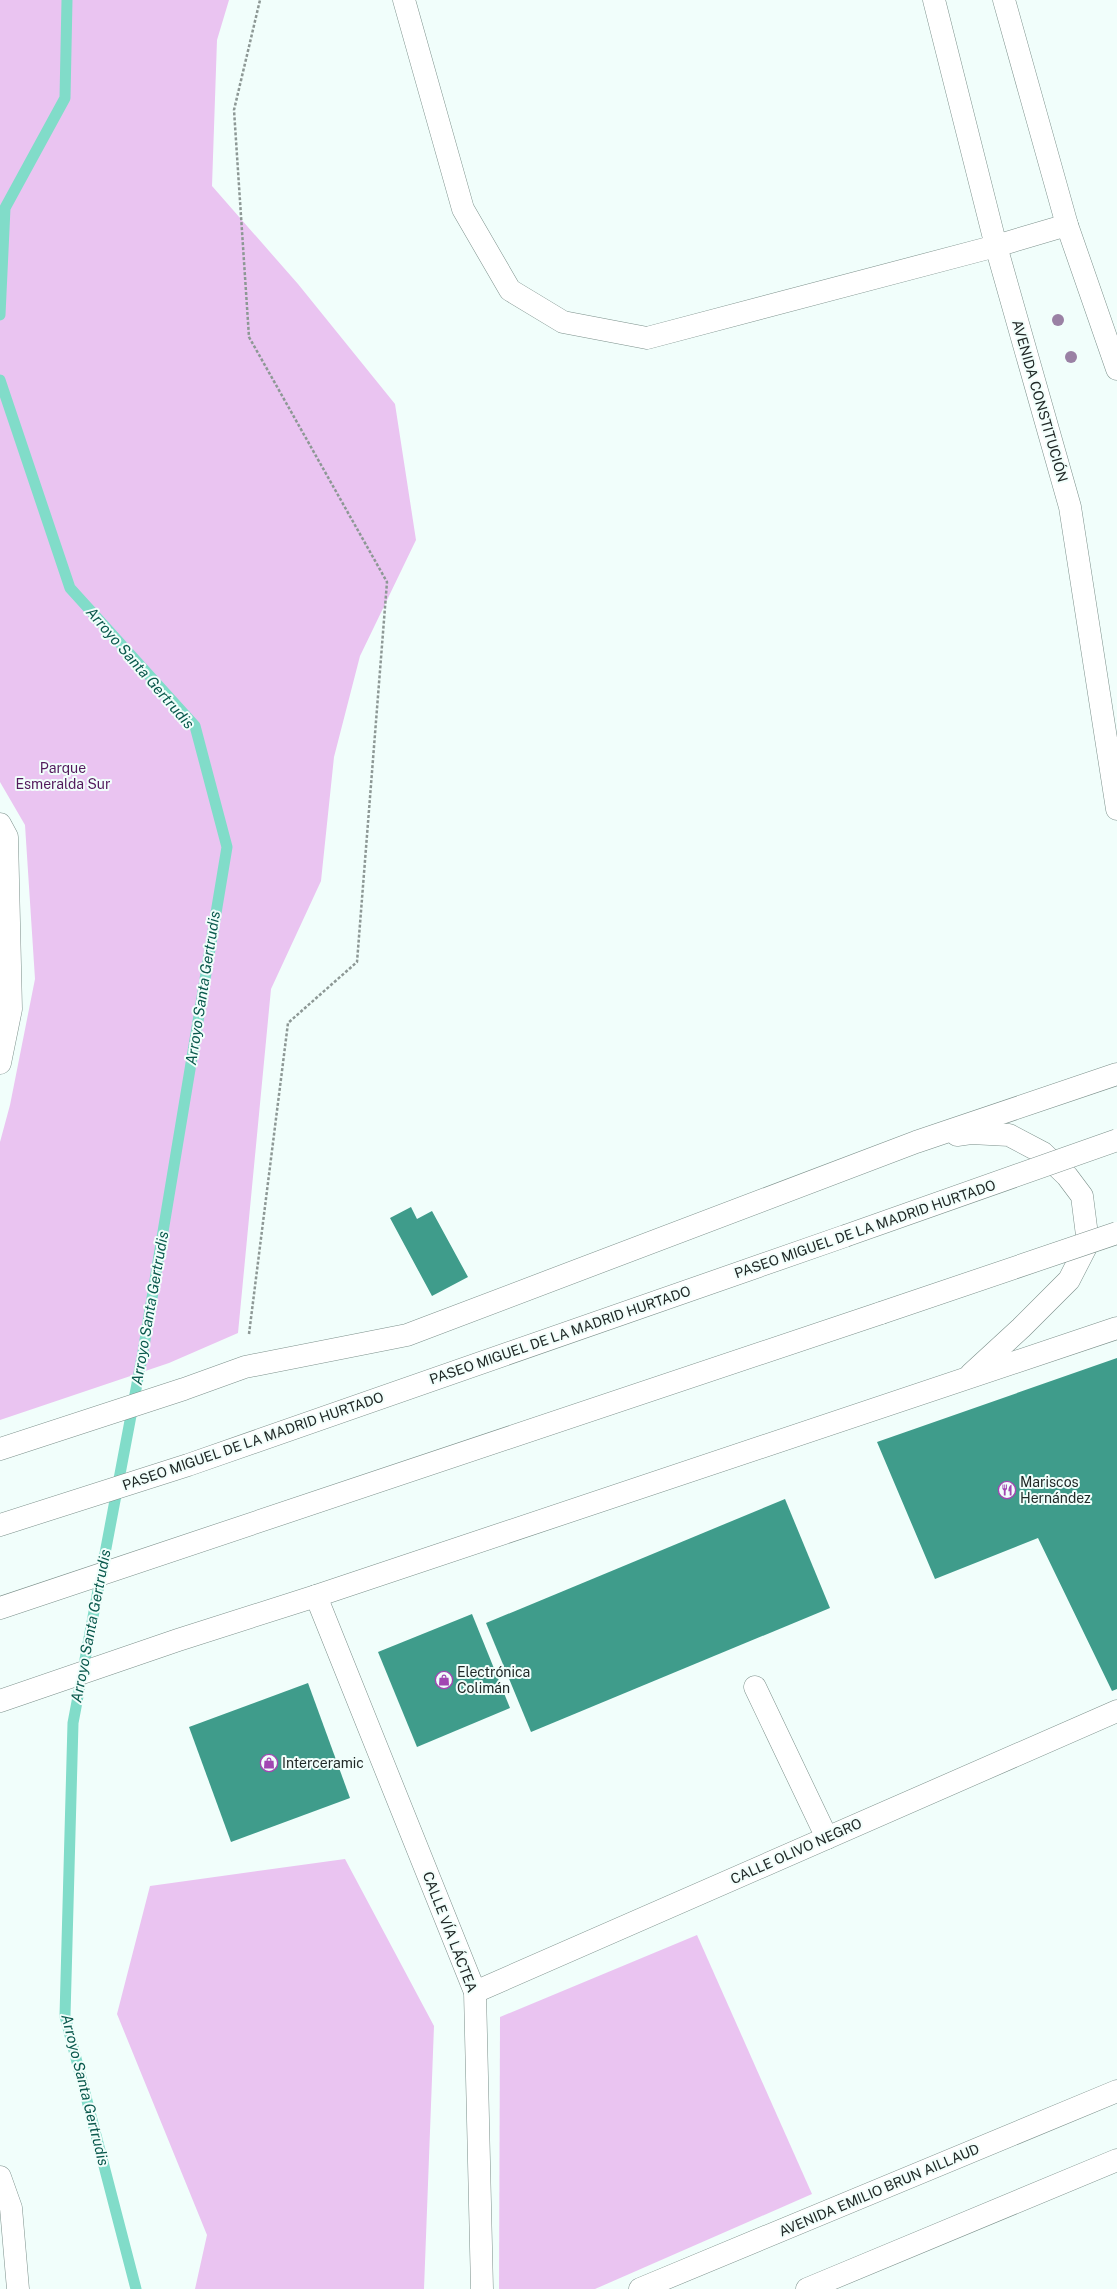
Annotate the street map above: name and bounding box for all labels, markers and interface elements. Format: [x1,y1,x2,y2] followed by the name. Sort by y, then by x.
[1009,317,1073,484] street label: AVENIDA CONSTITUCIÓN
[83,603,198,732] water label: Arroyo Santa Gertrudis
[15,760,111,792] park label: Parque Esmeralda Sur
[182,910,223,1066] water label: Arroyo Santa Gertrudis
[732,1177,998,1281] street label: PASEO MIGUEL DE LA MADRID HURTADO
[128,1230,171,1386] water label: Arroyo Santa Gertrudis
[427,1283,693,1387] street label: PASEO MIGUEL DE LA MADRID HURTADO
[120,1389,386,1493] street label: PASEO MIGUEL DE LA MADRID HURTADO
[1020,1474,1091,1506] place label: Mariscos Hernández
[997,1480,1017,1500] restaurant icon: Mariscos Hernández
[67,1548,114,1704] water label: Arroyo Santa Gertrudis
[457,1664,530,1696] place label: Electrónica Colimán
[434,1670,454,1690] shop icon: Electrónica Colimán
[259,1753,279,1773] shop icon: Interceramic
[282,1755,364,1771] place label: Interceramic
[728,1815,864,1887] street label: CALLE OLIVO NEGRO
[420,1869,481,1995] street label: CALLE VÍA LÁCTEA
[58,2012,113,2167] water label: Arroyo Santa Gertrudis
[776,2140,982,2240] street label: AVENIDA EMILIO BRUN AILLAUD

